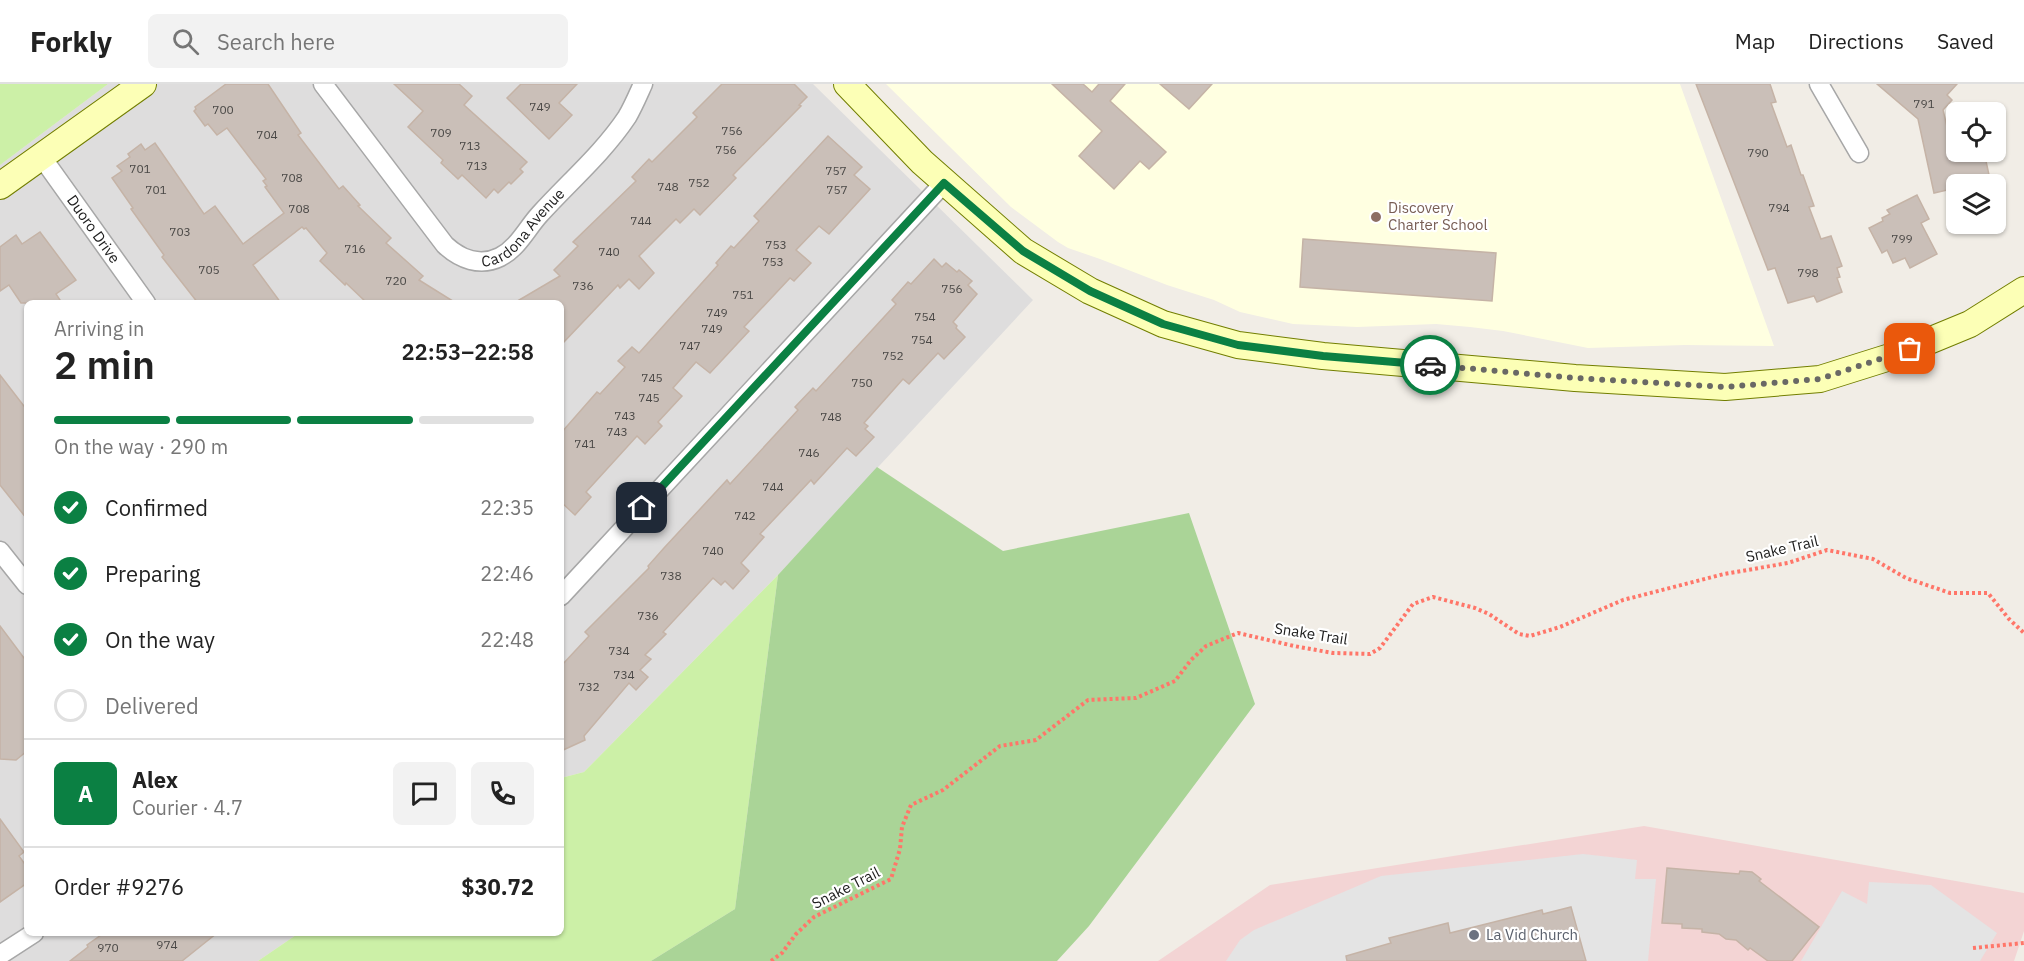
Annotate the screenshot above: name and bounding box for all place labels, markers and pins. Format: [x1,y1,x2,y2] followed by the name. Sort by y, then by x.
[1388,198,1488,234] place label: Discovery Charter School
[1369,210,1383,224] marker: Discovery Charter School
[1884,323,1935,374] pin
[616,482,667,533] pin
[1486,925,1578,944] place label: La Vid Church
[1467,928,1481,942] marker: La Vid Church

